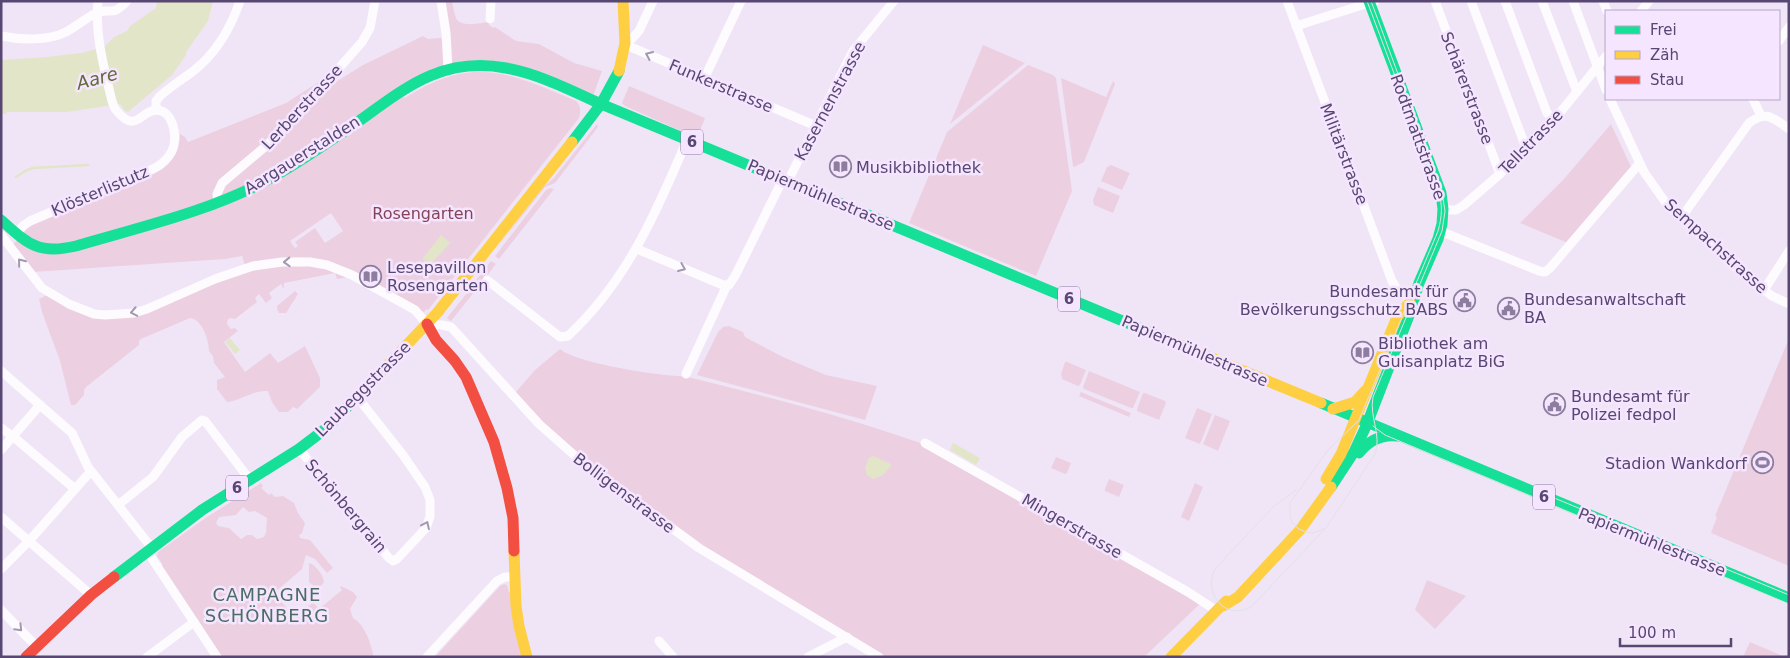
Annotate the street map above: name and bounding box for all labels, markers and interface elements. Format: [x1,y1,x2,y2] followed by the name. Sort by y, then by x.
[1605,10,1780,100] legend
[1650,21,1677,39] text: Frei
[1437,29,1497,147] street label: Schärerstrasse
[791,38,869,164] street label: Kasernenstrasse
[1650,46,1679,64] text: Zäh
[645,50,654,61] one-way arrow
[666,56,776,116] street label: Funkerstrasse
[258,61,346,153] street label: Lerberstrasse
[73,62,120,94] water label: Aare
[1650,71,1684,89] text: Stau
[1386,72,1450,202] street label: Rodtmattstrasse
[1316,101,1372,207] street label: Militärstrasse
[1495,105,1567,179] street label: Tellstrasse
[241,112,363,198] street label: Aargauerstalden
[681,130,703,154] road number: 6
[828,155,852,179] library icon: Musikbibliothek
[745,156,897,234] street label: Papiermühlestrasse
[856,158,982,177] place label: Musikbibliothek
[48,162,152,220] street label: Klösterlistutz
[1661,195,1771,297] street label: Sempachstrasse
[372,204,474,223] park label: Rosengarten
[283,257,291,267] one-way arrow
[387,258,488,295] place label: Lesepavillon Rosengarten
[18,259,26,268] one-way arrow
[677,262,686,272] one-way arrow
[359,264,383,288] library icon: Lesepavillon Rosengarten
[1240,282,1448,319] place label: Bundesamt für Bevölkerungsschutz BABS
[1058,286,1080,312] road number: 6
[1452,288,1476,312] public building icon: Bundesamt für Bevölkerungsschutz BABS
[1524,290,1686,327] place label: Bundesanwaltschaft BA
[1496,296,1520,320] public building icon: Bundesanwaltschaft BA
[130,307,139,317] one-way arrow
[1119,312,1271,390] street label: Papiermühlestrasse
[1378,334,1505,371] place label: Bibliothek am Guisanplatz BiG
[311,337,415,441] street label: Laubeggstrasse
[1350,340,1374,364] library icon: Bibliothek am Guisanplatz BiG
[1571,387,1690,424] place label: Bundesamt für Polizei fedpol
[1543,393,1567,417] public building icon: Bundesamt für Polizei fedpol
[570,449,678,537] street label: Bolligenstrasse
[1751,451,1775,475] sports icon: Stadion Wankdorf
[1605,454,1747,473] place label: Stadion Wankdorf
[301,455,391,557] street label: Schönbergrain
[226,476,248,500] road number: 6
[1533,484,1555,510] road number: 6
[1019,490,1125,562] street label: Mingerstrasse
[1576,504,1728,580] street label: Papiermühlestrasse
[420,521,430,530] one-way arrow
[205,584,329,626] district label: CAMPAGNE SCHÖNBERG
[1620,616,1731,648] scale bar
[13,623,22,632] one-way arrow
[1628,624,1676,642] text: 100 m

